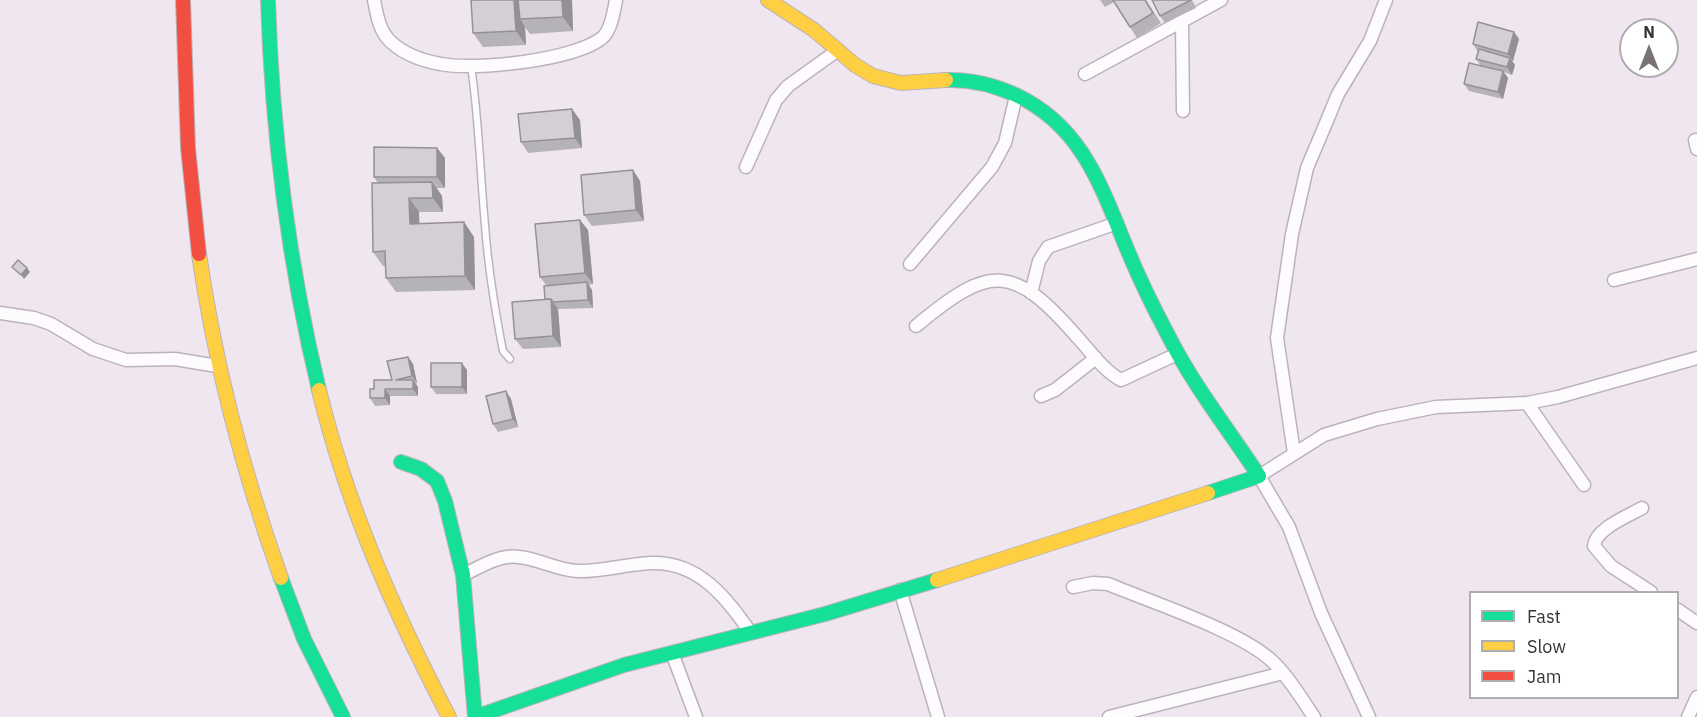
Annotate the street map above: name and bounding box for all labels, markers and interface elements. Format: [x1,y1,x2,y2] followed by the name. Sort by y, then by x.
[1619,18,1679,78] north arrow
[1643,22,1655,42] text: N
[1469,591,1679,699] legend
[1527,605,1561,628] text: Fast
[1527,635,1566,658] text: Slow
[1527,665,1562,688] text: Jam

